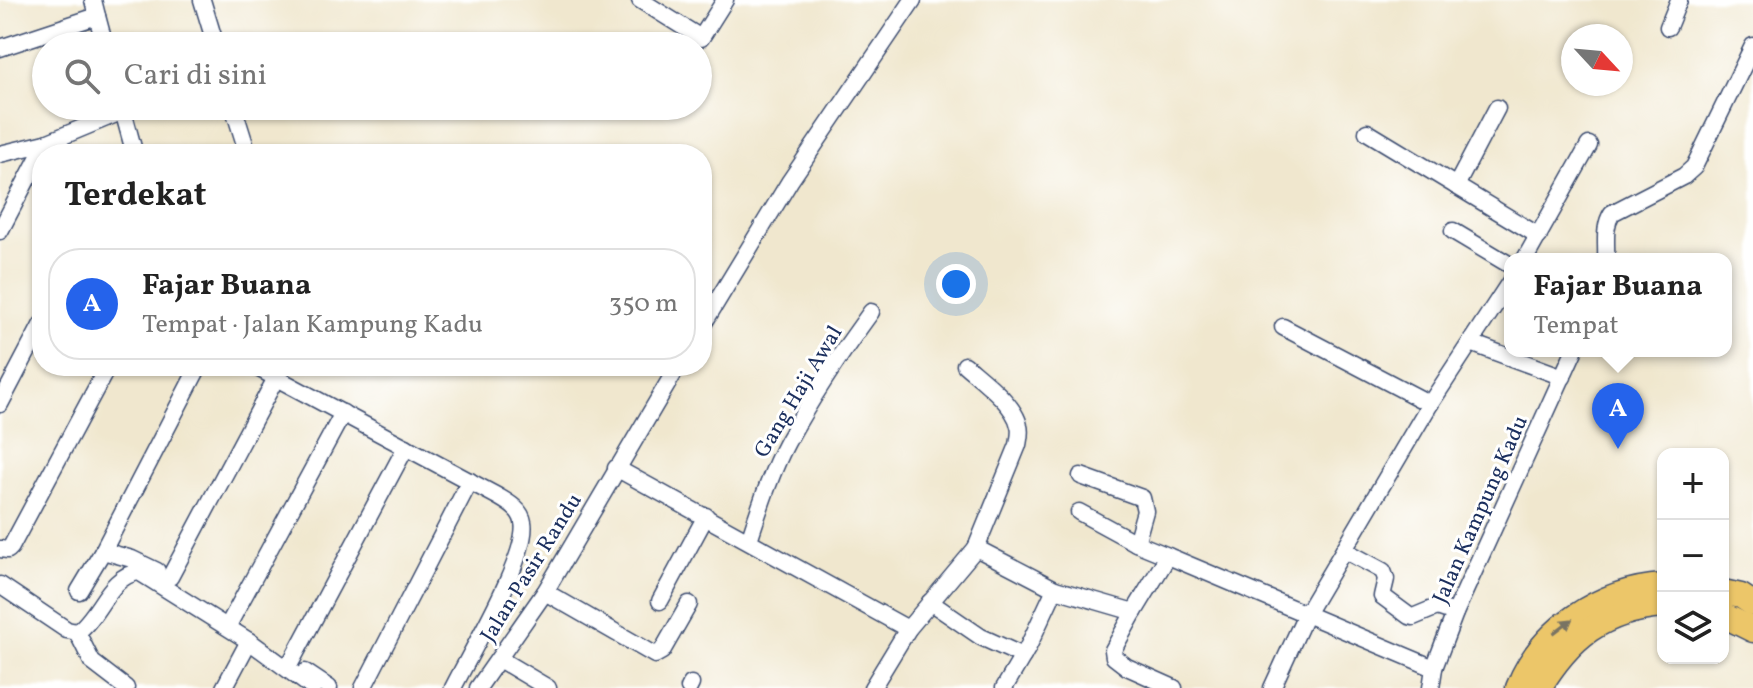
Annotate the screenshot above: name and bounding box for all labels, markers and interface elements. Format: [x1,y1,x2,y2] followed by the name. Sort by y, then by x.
[1561,24,1633,96] north arrow
[32,32,712,120] search box
[60,54,104,98] icon: search
[124,55,267,97] text: Cari di sini
[64,173,207,220] text: Terdekat
[1504,253,1732,357] popup
[936,264,976,304] your location
[142,265,311,307] text: Fajar Buana
[1533,266,1703,308] text: Fajar Buana
[83,286,101,322] text: A
[609,286,678,322] text: 350 m
[142,307,483,343] text: Tempat · Jalan Kampung Kadu
[1533,308,1619,344] text: Tempat
[747,320,851,464] street label: Gang Haji Awal
[1592,383,1644,449] pin: A
[1426,411,1537,609] street label: Jalan Kampung Kadu
[1657,448,1729,664] map controls
[1657,448,1729,520] button: +
[474,488,590,649] street label: Jalan Pasir Randu
[1657,520,1729,592] button: −
[1657,592,1729,664] button: layers
[1552,618,1574,634] one-way arrow

